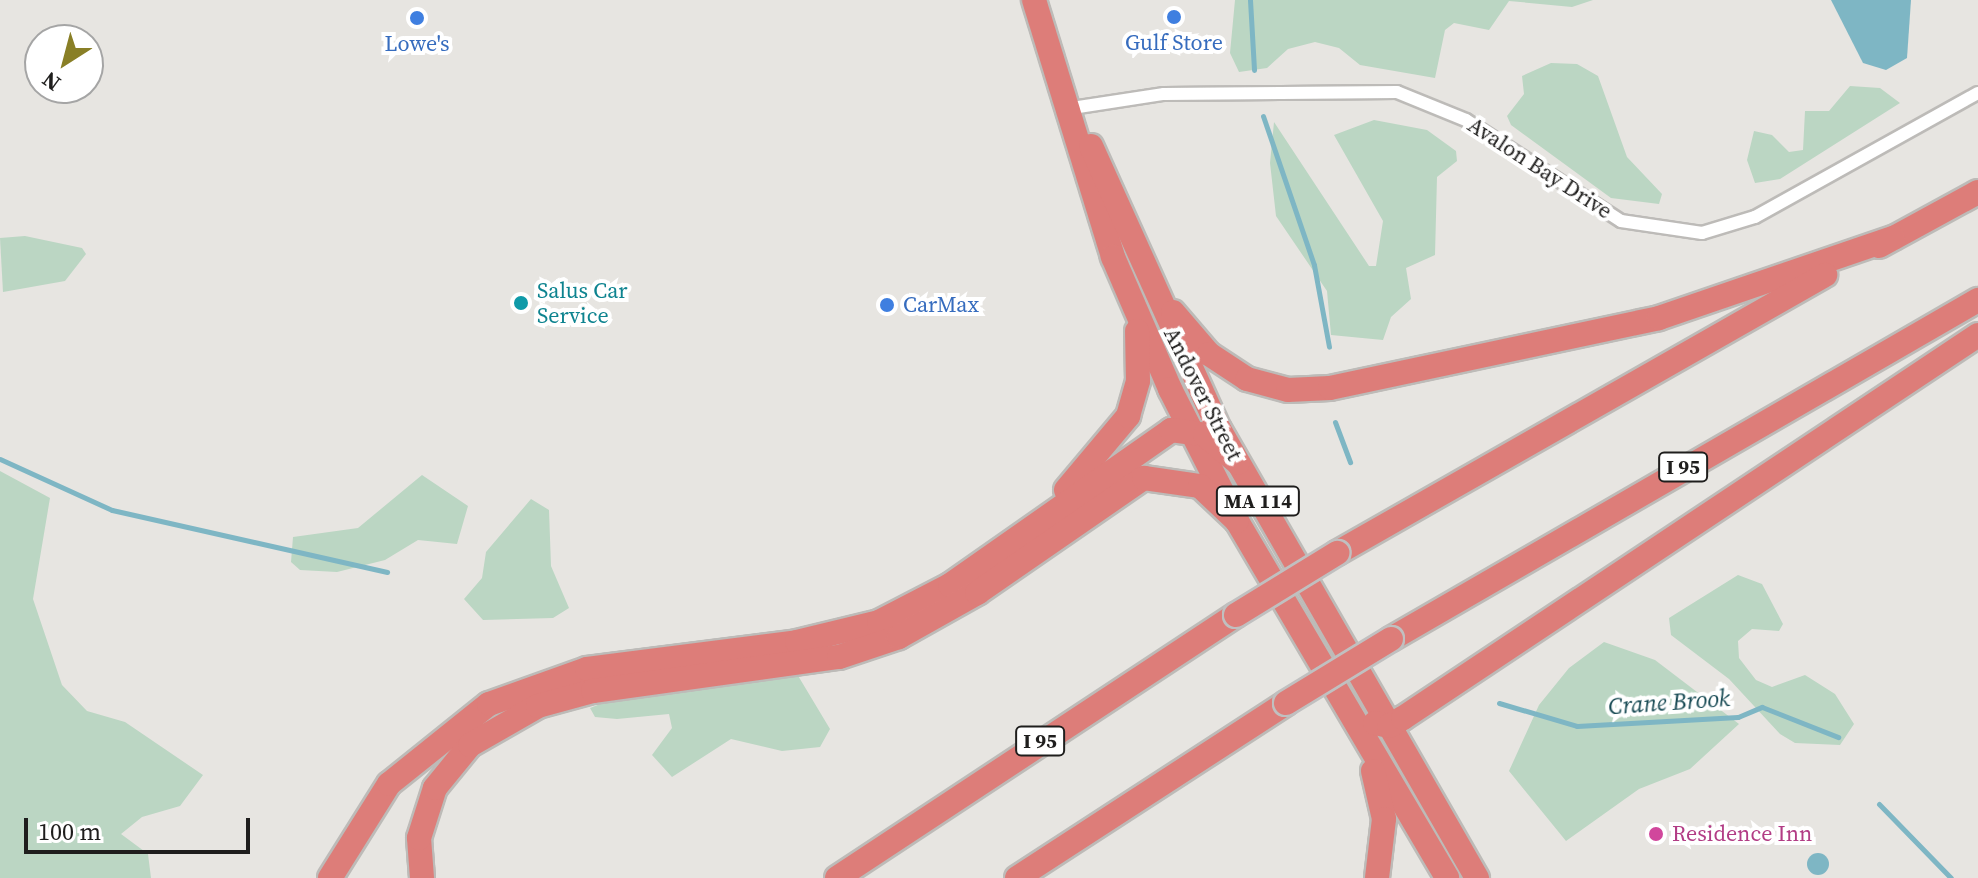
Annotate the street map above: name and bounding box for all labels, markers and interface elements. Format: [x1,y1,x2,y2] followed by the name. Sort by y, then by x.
[1165,8,1183,26] marker: Gulf Store
[408,9,426,27] marker: Lowe's
[24,24,104,104] north arrow
[1125,30,1223,56] place label: Gulf Store
[384,31,450,57] place label: Lowe's
[36,65,66,99] text: N
[1463,112,1617,224] street label: Avalon Bay Drive
[537,277,628,328] place label: Salus Car Service
[903,292,979,318] place label: CarMax
[512,294,530,312] marker: Salus Car Service
[878,296,896,314] marker: CarMax
[1158,323,1248,465] street label: Andover Street
[1657,451,1709,483] road number: I 95
[1214,485,1302,517] road number: MA 114
[1607,683,1731,721] water label: Crane Brook
[1014,725,1066,757] road number: I 95
[28,802,254,852] scale bar
[38,815,101,848] text: 100 m
[1672,821,1812,847] place label: Residence Inn
[1647,825,1665,843] marker: Residence Inn

